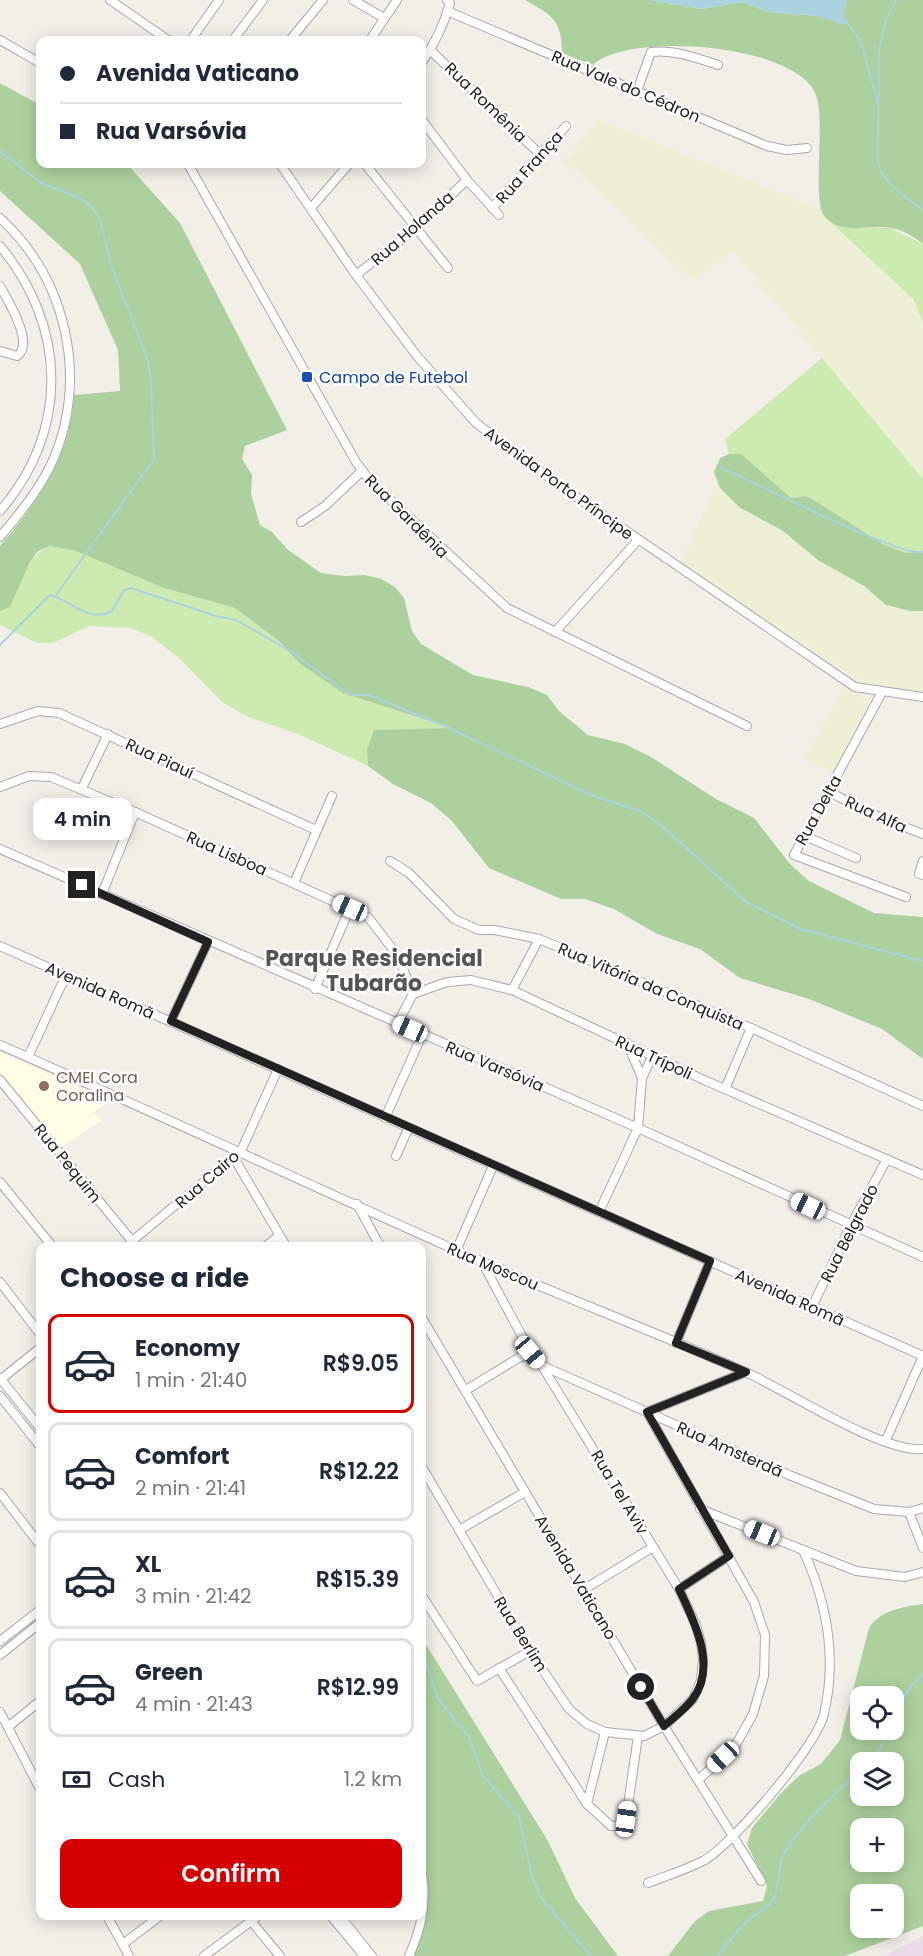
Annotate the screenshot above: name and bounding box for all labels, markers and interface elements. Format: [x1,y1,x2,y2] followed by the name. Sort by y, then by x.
[548,45,704,128] street label: Rua Vale do Cédron
[439,57,532,148] street label: Rua Romênia
[96,58,299,89] text: Avenida Vaticano
[96,116,247,147] text: Rua Varsóvia
[490,126,568,209] street label: Rua França
[366,186,459,271] street label: Rua Holanda
[319,366,468,389] place label: Campo de Futebol
[300,370,314,384] marker: Campo de Futebol
[479,421,638,545] street label: Avenida Porto Príncipe
[360,469,454,563] street label: Rua Gardênia
[122,733,198,784] street label: Rua Piauí
[790,771,847,849] street label: Rua Delta
[841,790,910,839] street label: Rua Alfa
[32,798,132,840] callout: 4 min
[54,805,111,833] text: 4 min
[183,825,271,881] street label: Rua Lisboa
[68,871,95,898] route end
[330,892,370,924] car
[554,937,747,1036] street label: Rua Vitória da Conquista
[265,943,483,999] district label: Parque Residencial Tubarão
[42,956,158,1025] street label: Avenida Romã
[390,1013,430,1045] car
[612,1030,696,1085] street label: Rua Trípoli
[442,1035,548,1098] street label: Rua Varsóvia
[56,1066,138,1107] place label: CMEI Cora Coralina
[37,1079,51,1093] marker: CMEI Cora Coralina
[29,1119,107,1208] street label: Rua Pequim
[170,1145,244,1214] street label: Rua Cairo
[815,1180,884,1286] street label: Rua Belgrado
[788,1190,828,1222] car
[443,1237,542,1296] street label: Rua Moscou
[60,1259,249,1296] text: Choose a ride
[732,1263,848,1332] street label: Avenida Romã
[512,1332,548,1372] car
[135,1333,240,1364] text: Economy
[63,1337,117,1391] icon: car
[323,1348,399,1379] text: R$9.05
[135,1366,247,1394] text: 1 min · 21:40
[673,1416,787,1483] street label: Rua Amsterdã
[135,1441,229,1472] text: Comfort
[63,1445,117,1499] icon: car
[585,1446,654,1539] street label: Rua Tel Aviv
[319,1456,399,1487] text: R$12.22
[135,1474,246,1502] text: 2 min · 21:41
[529,1510,622,1644] street label: Avenida Vaticano
[742,1518,782,1548] car
[135,1549,161,1580] text: XL
[63,1553,117,1607] icon: car
[316,1564,399,1595] text: R$15.39
[135,1582,252,1610] text: 3 min · 21:42
[488,1592,553,1676] street label: Rua Berlim
[135,1657,203,1688] text: Green
[63,1661,117,1715] icon: car
[317,1672,399,1703] text: R$12.99
[627,1673,654,1700] route start
[850,1686,904,1938] map controls
[850,1686,904,1740] button: locate
[135,1690,253,1718] text: 4 min · 21:43
[704,1738,742,1776] car
[850,1752,904,1806] button: layers
[60,1763,93,1796] icon: cash
[108,1764,165,1795] text: Cash
[344,1765,402,1793] text: 1.2 km
[615,1800,637,1838] car
[850,1818,904,1872] button: +
[60,1839,402,1908] button: Confirm
[850,1884,904,1938] button: −

